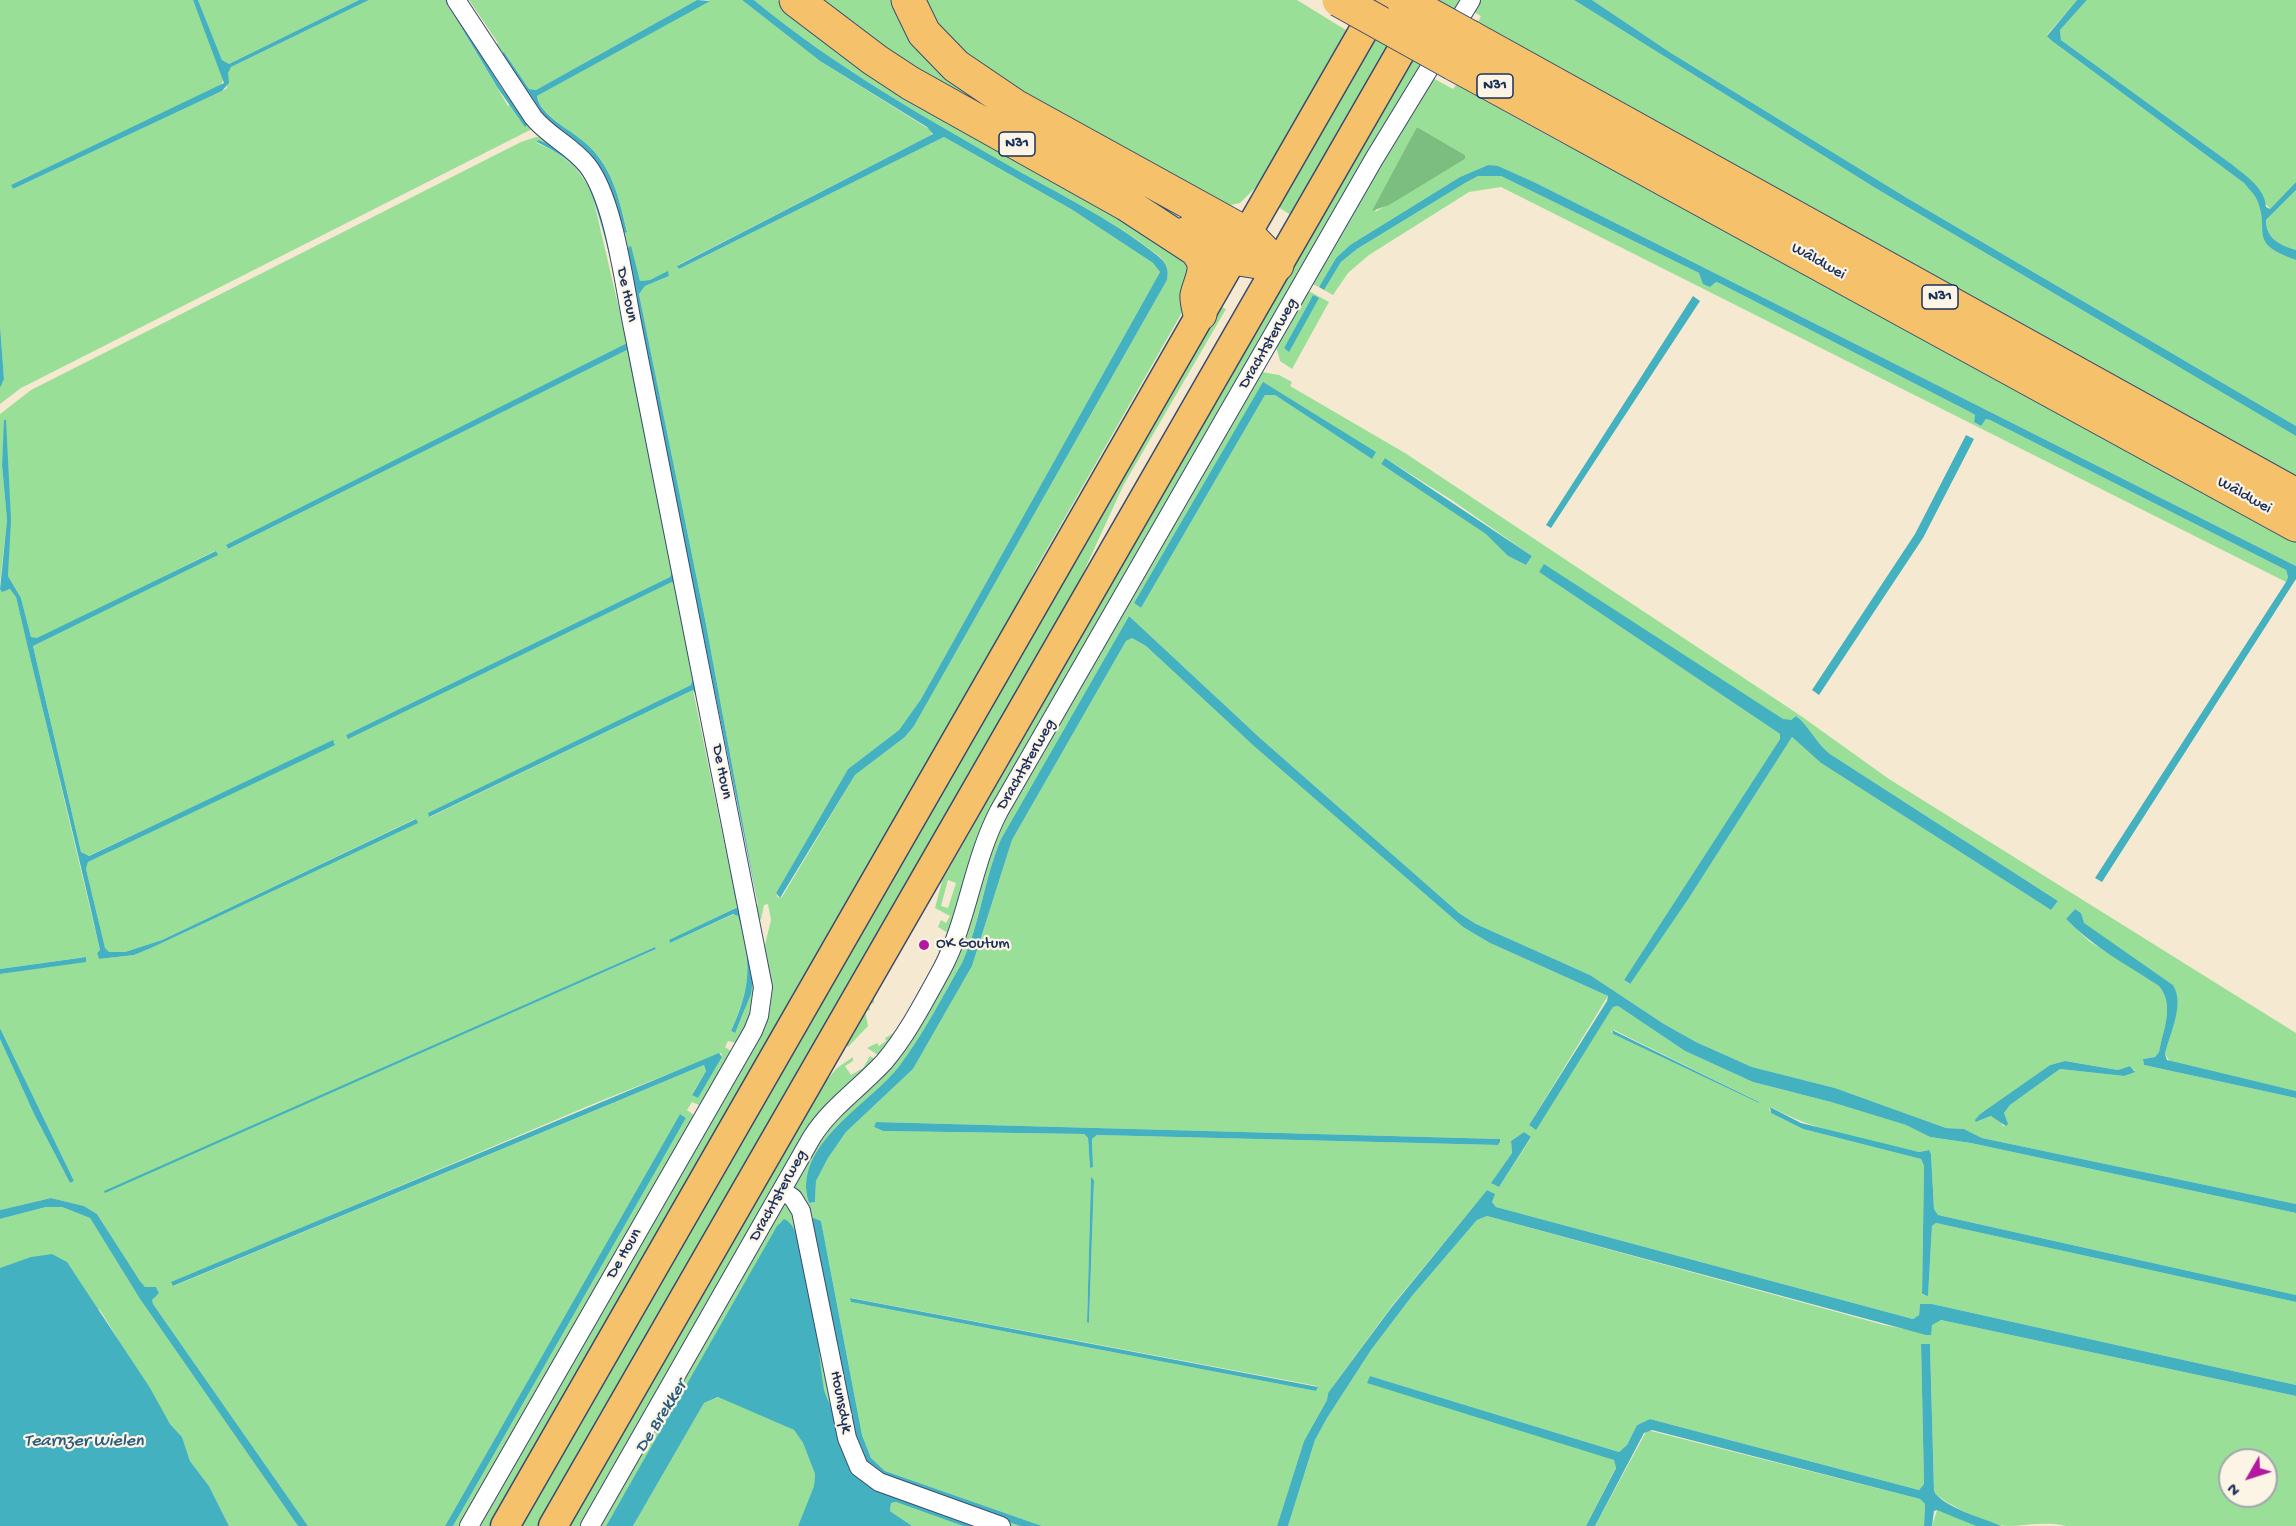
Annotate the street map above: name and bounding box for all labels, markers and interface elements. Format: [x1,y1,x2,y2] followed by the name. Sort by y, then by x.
[1477,74,1513,98] road number: N31
[999,132,1035,156] road number: N31
[1787,239,1849,285] street label: Wâldwei
[611,266,641,324] street label: De Houn
[1922,285,1958,309] road number: N31
[1235,295,1303,393] street label: Drachtsterweg
[2213,473,2275,519] street label: Wâldwei
[993,716,1061,814] street label: Drachtsterweg
[706,743,736,801] street label: De Houn
[936,935,1010,955] place label: OK Goutum
[917,938,931,952] marker: OK Goutum
[746,1147,812,1245] street label: Drachtsterweg
[603,1225,647,1283] street label: De Houn
[825,1369,855,1435] street label: Hounsdyk
[631,1377,693,1457] water label: De Brekker
[24,1431,144,1453] water label: Tearnzer Wielen
[2218,1448,2278,1508] north arrow
[2225,1478,2246,1498] text: N

